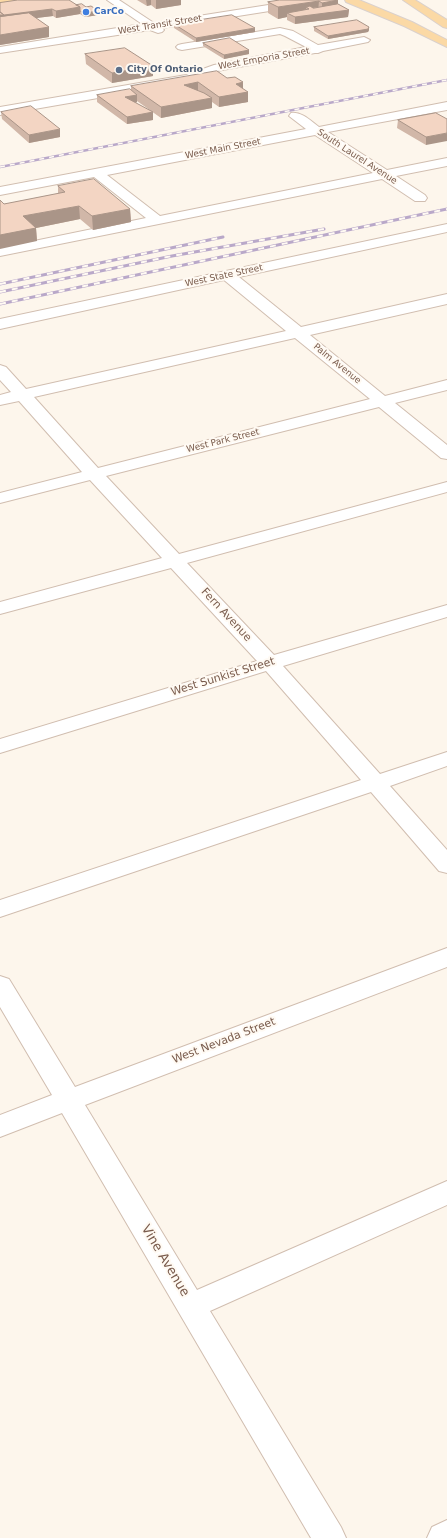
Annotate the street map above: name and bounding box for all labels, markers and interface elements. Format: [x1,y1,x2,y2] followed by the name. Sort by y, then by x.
[81,7,91,17] marker: CarCo
[94,7,124,17] place label: CarCo
[117,13,203,37] street label: West Transit Street
[217,46,311,72] street label: West Emporia Street
[114,65,124,75] marker: City Of Ontario
[127,65,203,75] place label: City Of Ontario
[315,127,399,187] street label: South Laurel Avenue
[184,136,262,162] street label: West Main Street
[184,263,264,289] street label: West State Street
[311,342,363,386] street label: Palm Avenue
[185,427,261,455] street label: West Park Street
[198,586,254,644] street label: Fern Avenue
[169,655,277,699] street label: West Sunkist Street
[171,1015,277,1067] street label: West Nevada Street
[137,1222,193,1300] street label: Vine Avenue

